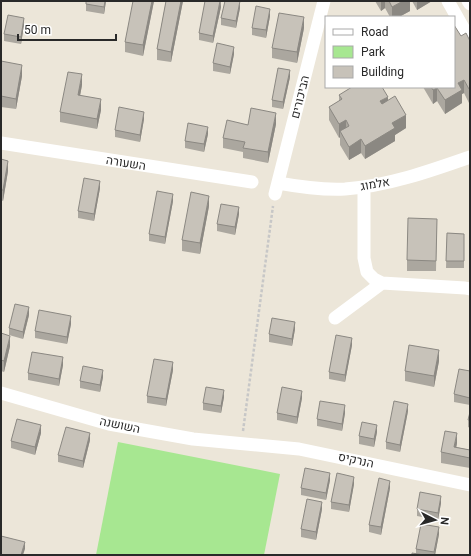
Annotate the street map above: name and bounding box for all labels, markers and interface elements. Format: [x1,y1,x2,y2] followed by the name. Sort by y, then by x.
[18,16,116,42] scale bar
[325,16,455,88] legend
[24,23,51,37] text: 50 m
[361,25,389,39] text: Road
[361,45,386,59] text: Park
[361,65,404,79] text: Building
[288,74,312,120] street label: הביכורים
[105,153,147,173] street label: השעורה
[359,174,391,193] street label: אלמוג
[98,414,142,436] street label: השושנה
[337,449,375,471] street label: הנרקיס
[415,500,455,540] north arrow
[438,516,451,526] text: N

